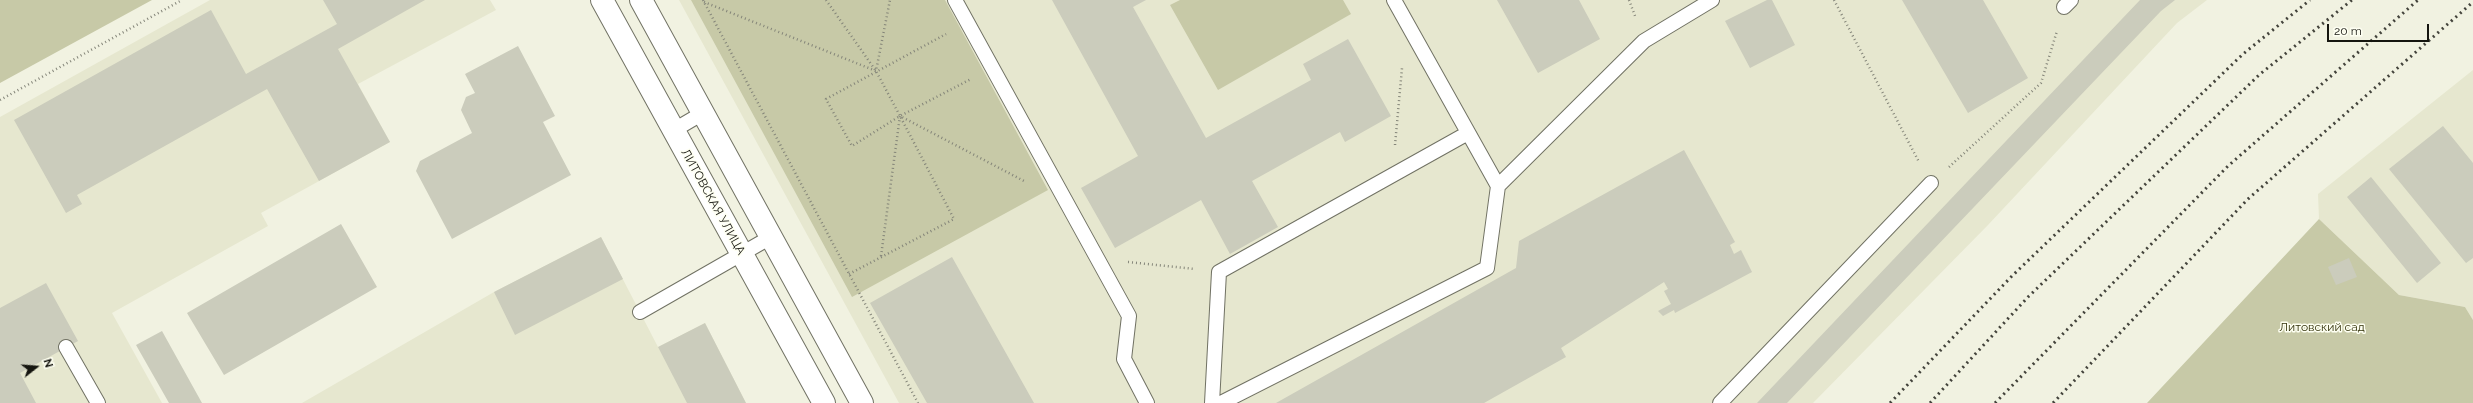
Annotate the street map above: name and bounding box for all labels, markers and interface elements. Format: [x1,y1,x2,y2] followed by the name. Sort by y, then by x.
[2329,16,2431,42] scale bar
[2334,24,2362,38] text: 20 m
[678,147,748,257] street label: ЛИТОВСКАЯ УЛИЦА
[2279,320,2365,334] park label: Литовский сад
[16,347,56,387] north arrow
[41,357,55,369] text: N

